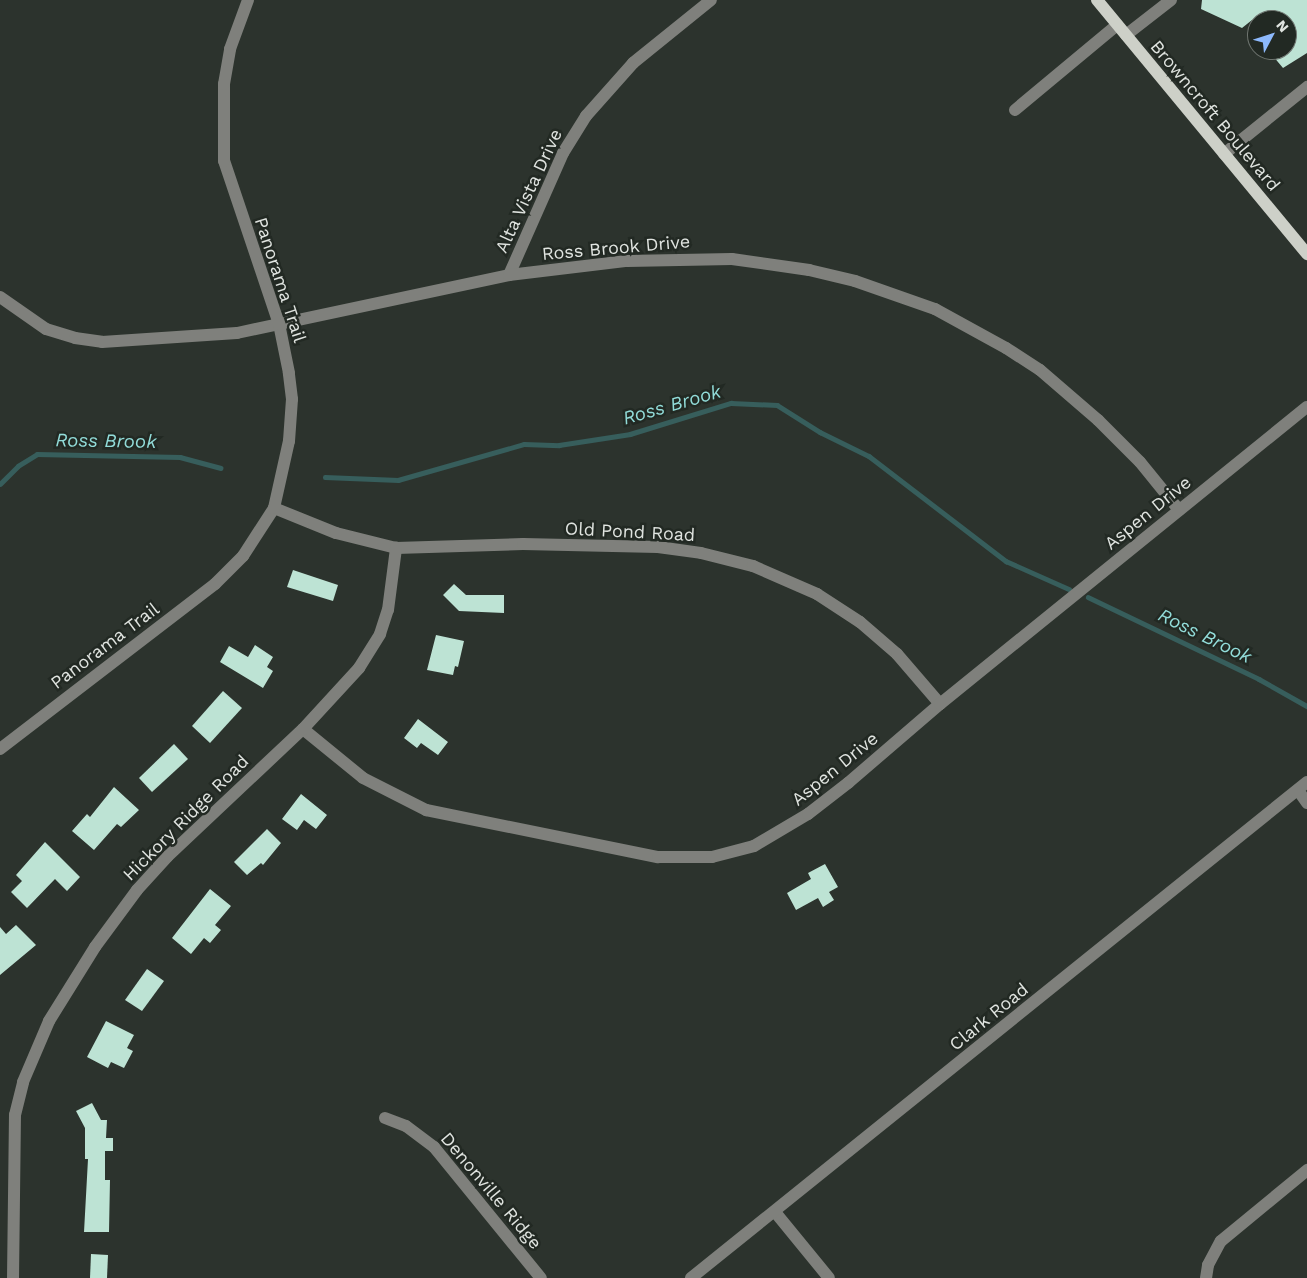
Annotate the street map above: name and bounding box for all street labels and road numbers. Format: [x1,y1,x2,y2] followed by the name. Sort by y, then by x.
[1146,36,1284,196] street label: Browncroft Boulevard
[491,125,567,257] street label: Alta Vista Drive
[249,214,311,346] street label: Panorama Trail
[541,231,691,265] street label: Ross Brook Drive
[1100,472,1196,554] street label: Aspen Drive
[564,518,696,546] street label: Old Pond Road
[46,598,164,694] street label: Panorama Trail
[787,728,883,810] street label: Aspen Drive
[118,750,254,886] street label: Hickory Ridge Road
[945,979,1033,1055] street label: Clark Road
[436,1128,546,1254] street label: Denonville Ridge

